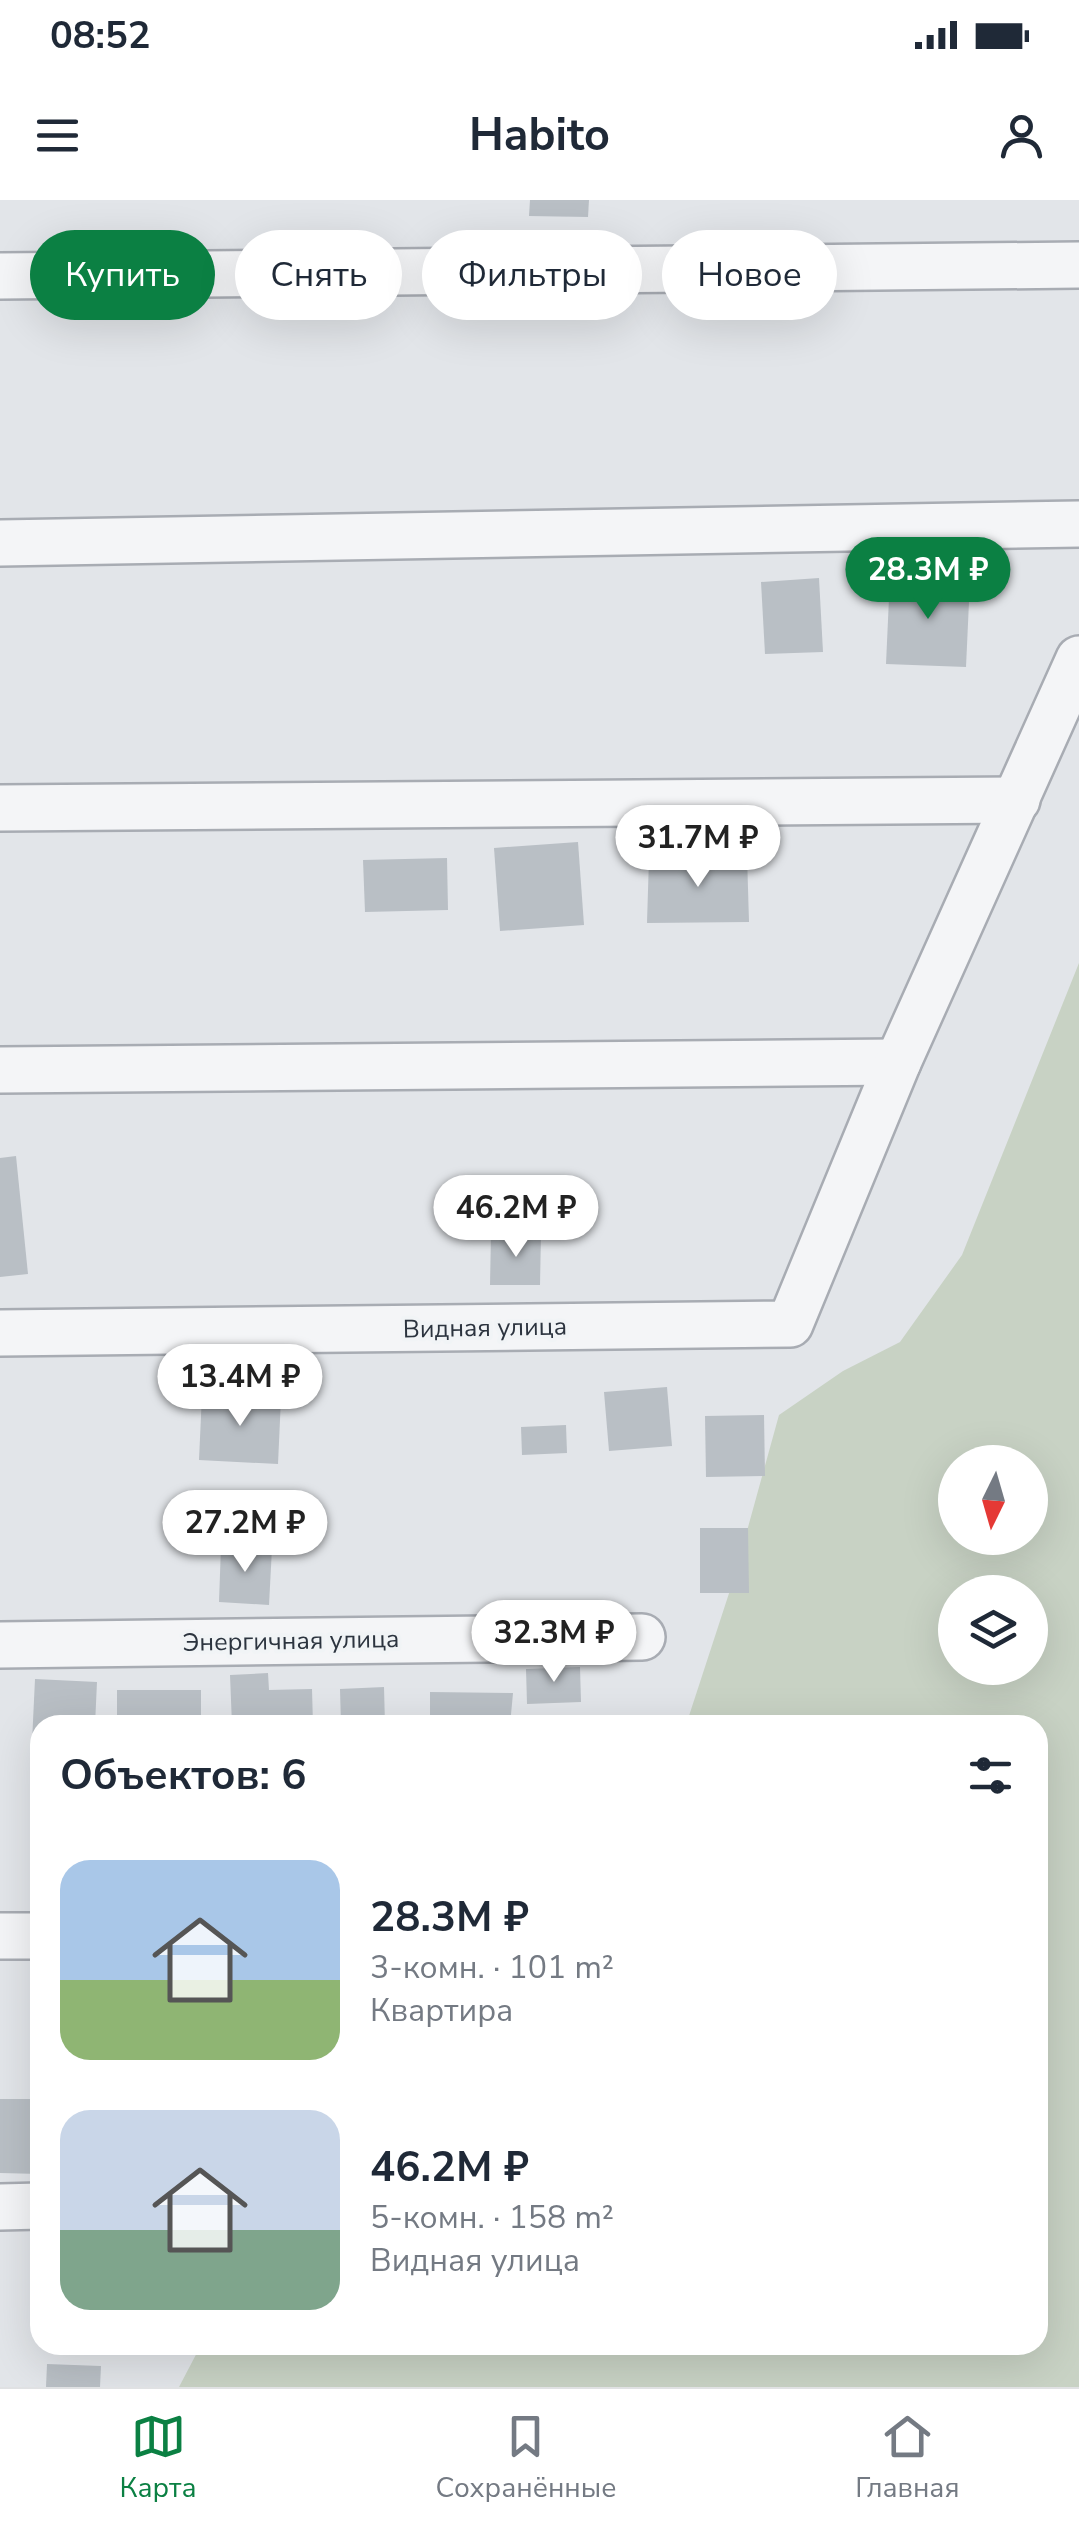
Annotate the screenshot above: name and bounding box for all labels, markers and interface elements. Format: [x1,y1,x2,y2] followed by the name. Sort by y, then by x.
[50,10,151,61] text: 08:52
[469,105,610,166] text: Habito
[30,108,85,163] icon: menu
[994,108,1049,163] icon: person
[30,230,215,320] chip: Купить
[235,230,402,320] chip: Снять
[422,230,642,320] chip: Фильтры
[662,230,837,320] chip: Новое
[836,537,1020,622] pin: 28.3M ₽
[867,548,989,591] text: 28.3M ₽
[606,805,790,890] pin: 31.7M ₽
[637,816,759,859] text: 31.7M ₽
[424,1175,608,1260] pin: 46.2M ₽
[455,1186,577,1229] text: 46.2M ₽
[403,1310,567,1346] street label: Видная улица
[148,1344,332,1429] pin: 13.4M ₽
[179,1355,301,1398] text: 13.4M ₽
[938,1445,1048,1555] north arrow
[938,1445,1048,1685] map controls
[153,1490,337,1575] pin: 27.2M ₽
[184,1501,306,1544] text: 27.2M ₽
[938,1575,1048,1685] button: layers
[462,1600,646,1685] pin: 32.3M ₽
[493,1611,615,1654] text: 32.3M ₽
[182,1622,400,1660] street label: Энергичная улица
[60,1747,306,1804] text: Объектов: 6
[963,1748,1018,1803] icon: filters
[370,1889,529,1946] text: 28.3M ₽
[140,1900,260,2020] icon: home
[370,1946,614,1989] text: 3-комн. · 101 m²
[370,1989,513,2032] text: Квартира
[370,2139,529,2196] text: 46.2M ₽
[140,2150,260,2270] icon: home
[370,2196,614,2239] text: 5-комн. · 158 m²
[370,2239,580,2282] text: Видная улица
[119,2409,197,2507] tab: Карта
[435,2409,616,2507] tab: Сохранённые
[855,2409,960,2507] tab: Главная

